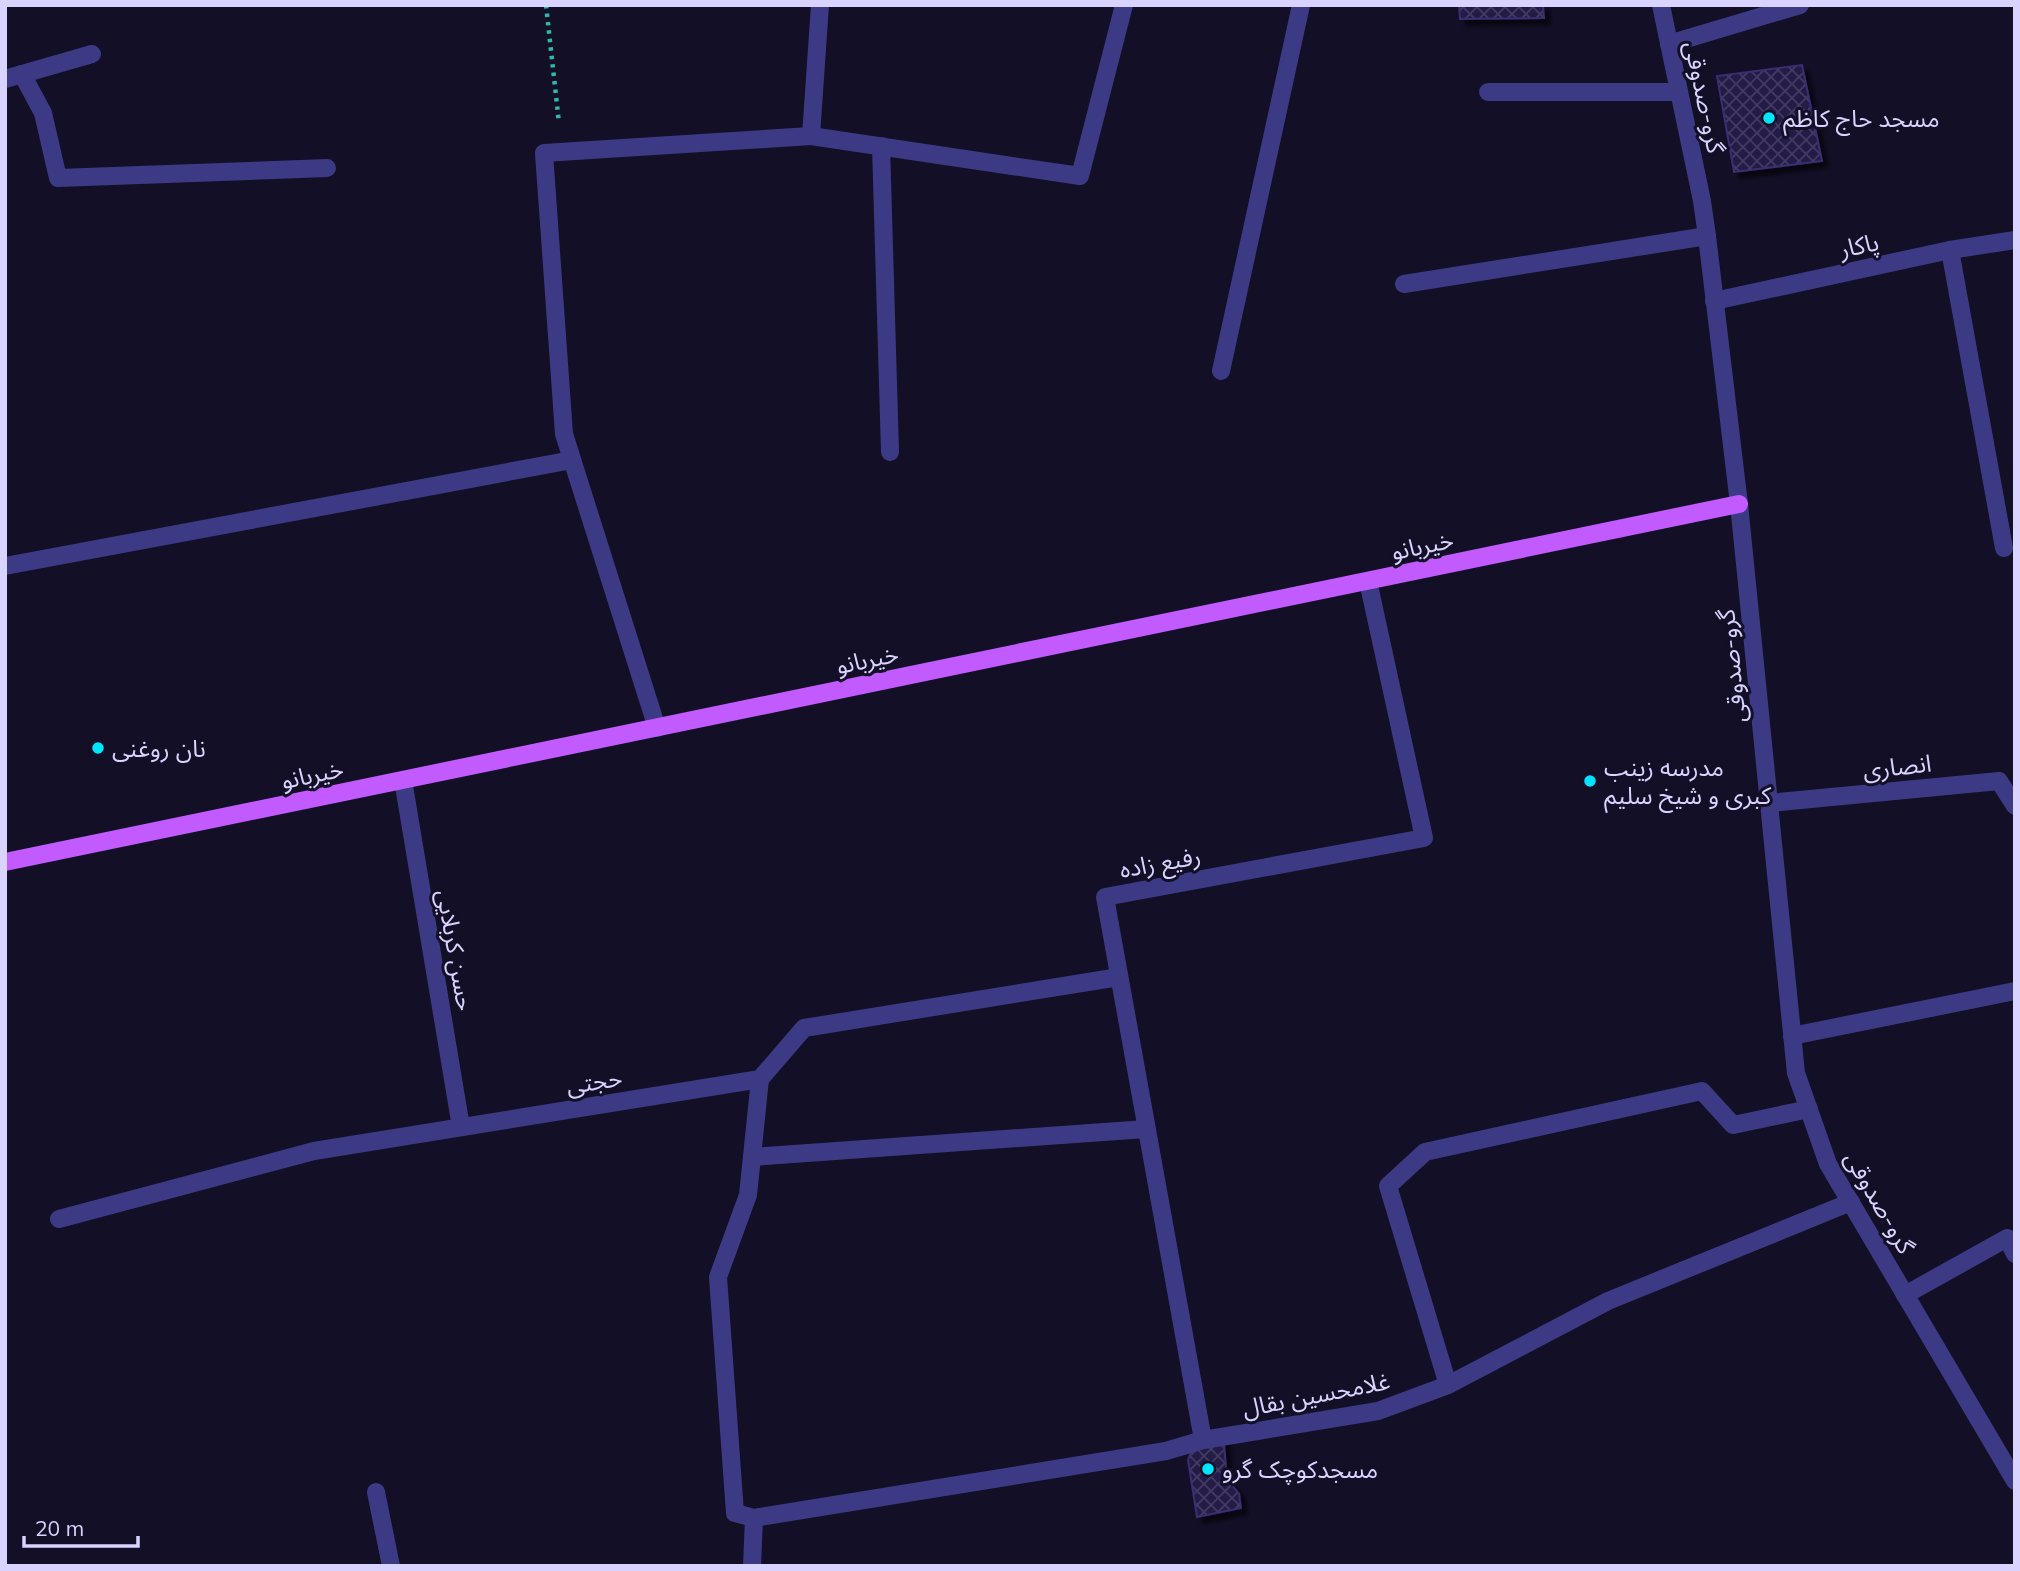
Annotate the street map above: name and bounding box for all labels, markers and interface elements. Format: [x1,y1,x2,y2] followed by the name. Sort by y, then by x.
[1678,38,1732,157] street label: گرو-صدوقی
[1783,103,1940,136] place label: مسجد حاج کاظم
[1761,110,1777,126] marker: مسجد حاج کاظم
[1835,226,1882,265] street label: پاکار
[1388,524,1456,566] street label: خیربانو
[1710,607,1752,724] street label: گرو-صدوقی
[833,638,901,680] street label: خیربانو
[112,733,206,763] place label: نان روغنی
[90,740,106,756] marker: نان روغنی
[1861,747,1933,785] street label: انصاری
[1604,752,1772,813] place label: مدرسه زینب کبری و شیخ سلیم
[278,753,346,795] street label: خیربانو
[1582,773,1598,789] marker: مدرسه زینب کبری و شیخ سلیم
[1117,840,1203,887] street label: رفیع زاده
[431,887,481,1013] street label: حسن کربلایی
[564,1062,624,1100] street label: حجتی
[1839,1145,1922,1260] street label: گرو-صدوقی
[1240,1365,1392,1423] street label: غلامحسین بقال
[1222,1454,1378,1485] place label: مسجدکوچک گرو
[1200,1461,1216,1477] marker: مسجدکوچک گرو
[24,1504,138,1548] scale bar
[35,1515,84,1541] text: 20 m

